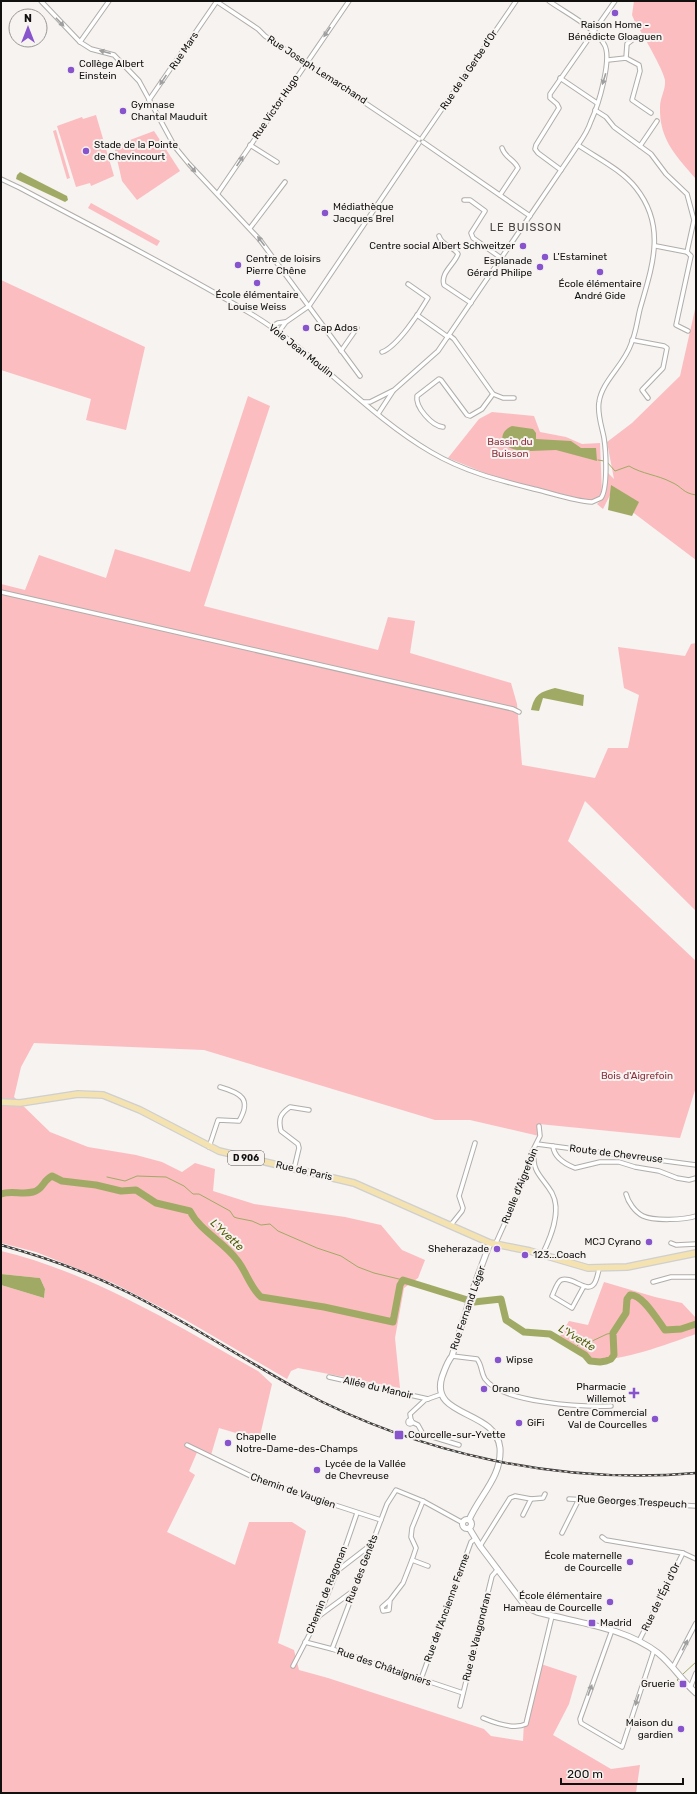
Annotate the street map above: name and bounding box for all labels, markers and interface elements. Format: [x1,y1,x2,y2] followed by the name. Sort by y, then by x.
[8,8,48,48] north arrow
[610,8,620,18] marker: Raison Home - Bénédicte Gloaguen
[24,12,32,25] text: N
[55,17,65,27] one-way arrow
[568,19,662,43] place label: Raison Home - Bénédicte Gloaguen
[324,26,331,38] one-way arrow
[438,28,500,112] street label: Rue de la Gerbe d'Or
[167,30,201,72] street label: Rue Mars
[265,33,369,107] street label: Rue Joseph Lemarchand
[99,49,111,55] one-way arrow
[79,58,144,82] place label: Collège Albert Einstein
[66,65,76,75] marker: Collège Albert Einstein
[250,72,302,142] street label: Rue Victor Hugo
[601,74,607,86] one-way arrow
[159,75,167,85] one-way arrow
[131,99,207,123] place label: Gymnase Chantal Mauduit
[118,106,128,116] marker: Gymnase Chantal Mauduit
[94,139,178,163] place label: Stade de la Pointe de Chevincourt
[81,146,91,156] marker: Stade de la Pointe de Chevincourt
[236,156,244,166] one-way arrow
[188,163,197,173] one-way arrow
[333,201,394,225] place label: Médiathèque Jacques Brel
[320,208,330,218] marker: Médiathèque Jacques Brel
[490,221,562,234] district label: LE BUISSON
[256,235,265,246] one-way arrow
[369,240,515,252] place label: Centre social Albert Schweitzer
[518,241,528,251] marker: Centre social Albert Schweitzer
[553,251,607,263] place label: L'Estaminet
[540,252,550,262] marker: L'Estaminet
[246,253,321,277] place label: Centre de loisirs Pierre Chêne
[467,255,532,279] place label: Esplanade Gérard Philipe
[233,260,243,270] marker: Centre de loisirs Pierre Chêne
[535,262,545,272] marker: Esplanade Gérard Philipe
[595,267,605,277] marker: École élémentaire André Gide
[252,278,262,288] marker: École élémentaire Louise Weiss
[558,278,642,302] place label: École élémentaire André Gide
[215,289,299,313] place label: École élémentaire Louise Weiss
[266,322,336,380] street label: Voie Jean Moulin
[314,322,358,334] place label: Cap Ados
[301,323,311,333] marker: Cap Ados
[487,436,533,460] park label: Bassin du Buisson
[601,1070,673,1082] park label: Bois d'Aigrefoin
[569,1142,664,1166] street label: Route de Chevreuse
[499,1146,541,1226] street label: Ruelle d'Aigrefoin
[228,1151,264,1165] road number: D 906
[274,1159,334,1183] street label: Rue de Paris
[208,1216,246,1254] water label: L'Yvette
[584,1236,641,1248] place label: MCJ Cyrano
[644,1237,654,1247] marker: MCJ Cyrano
[428,1243,489,1255] place label: Sheherazade
[492,1244,502,1254] marker: Sheherazade
[533,1249,586,1261] place label: 123...Coach
[520,1250,530,1260] marker: 123...Coach
[448,1264,488,1352] street label: Rue Fernand Léger
[556,1322,598,1354] water label: L'Yvette
[506,1354,533,1366] place label: Wipse
[493,1355,503,1365] marker: Wipse
[342,1374,414,1402] street label: Allée du Manoir
[576,1381,626,1405] place label: Pharmacie Willemot
[492,1383,520,1395] place label: Orano
[479,1384,489,1394] marker: Orano
[629,1388,639,1398] marker: Pharmacie Willemot
[558,1407,647,1431] place label: Centre Commercial Val de Courcelles
[650,1414,660,1424] marker: Centre Commercial Val de Courcelles
[527,1417,545,1429] place label: GiFi
[514,1418,524,1428] marker: GiFi
[393,1429,405,1441] marker: Courcelle-sur-Yvette
[408,1429,506,1441] place label: Courcelle-sur-Yvette
[236,1431,358,1455] place label: Chapelle Notre-Dame-des-Champs
[223,1438,233,1448] marker: Chapelle Notre-Dame-des-Champs
[325,1458,406,1482] place label: Lycée de la Vallée de Chevreuse
[312,1465,322,1475] marker: Lycée de la Vallée de Chevreuse
[249,1471,337,1511] street label: Chemin de Vaugien
[577,1493,687,1511] street label: Rue Georges Trespeuch
[343,1533,381,1605] street label: Rue des Genêts
[304,1544,350,1636] street label: Chemin de Ragonan
[544,1550,622,1574] place label: École maternelle de Courcelle
[422,1552,472,1664] street label: Rue de l'Ancienne Ferme
[625,1557,635,1567] marker: École maternelle de Courcelle
[639,1561,683,1633] street label: Rue de l'Épi d'Or
[503,1590,602,1614] place label: École élémentaire Hameau de Courcelle
[460,1591,494,1683] street label: Rue de Vaugondran
[605,1597,615,1607] marker: École élémentaire Hameau de Courcelle
[600,1617,632,1629] place label: Madrid
[587,1618,597,1628] marker: Madrid
[682,1639,688,1651] one-way arrow
[335,1645,433,1689] street label: Rue des Châtaigniers
[641,1678,675,1690] place label: Gruerie
[678,1679,688,1689] marker: Gruerie
[587,1684,593,1696] one-way arrow
[634,1695,640,1707] one-way arrow
[626,1717,673,1741] place label: Maison du gardien
[676,1724,686,1734] marker: Maison du gardien
[561,1760,683,1786] scale bar
[567,1767,603,1781] text: 200 m

